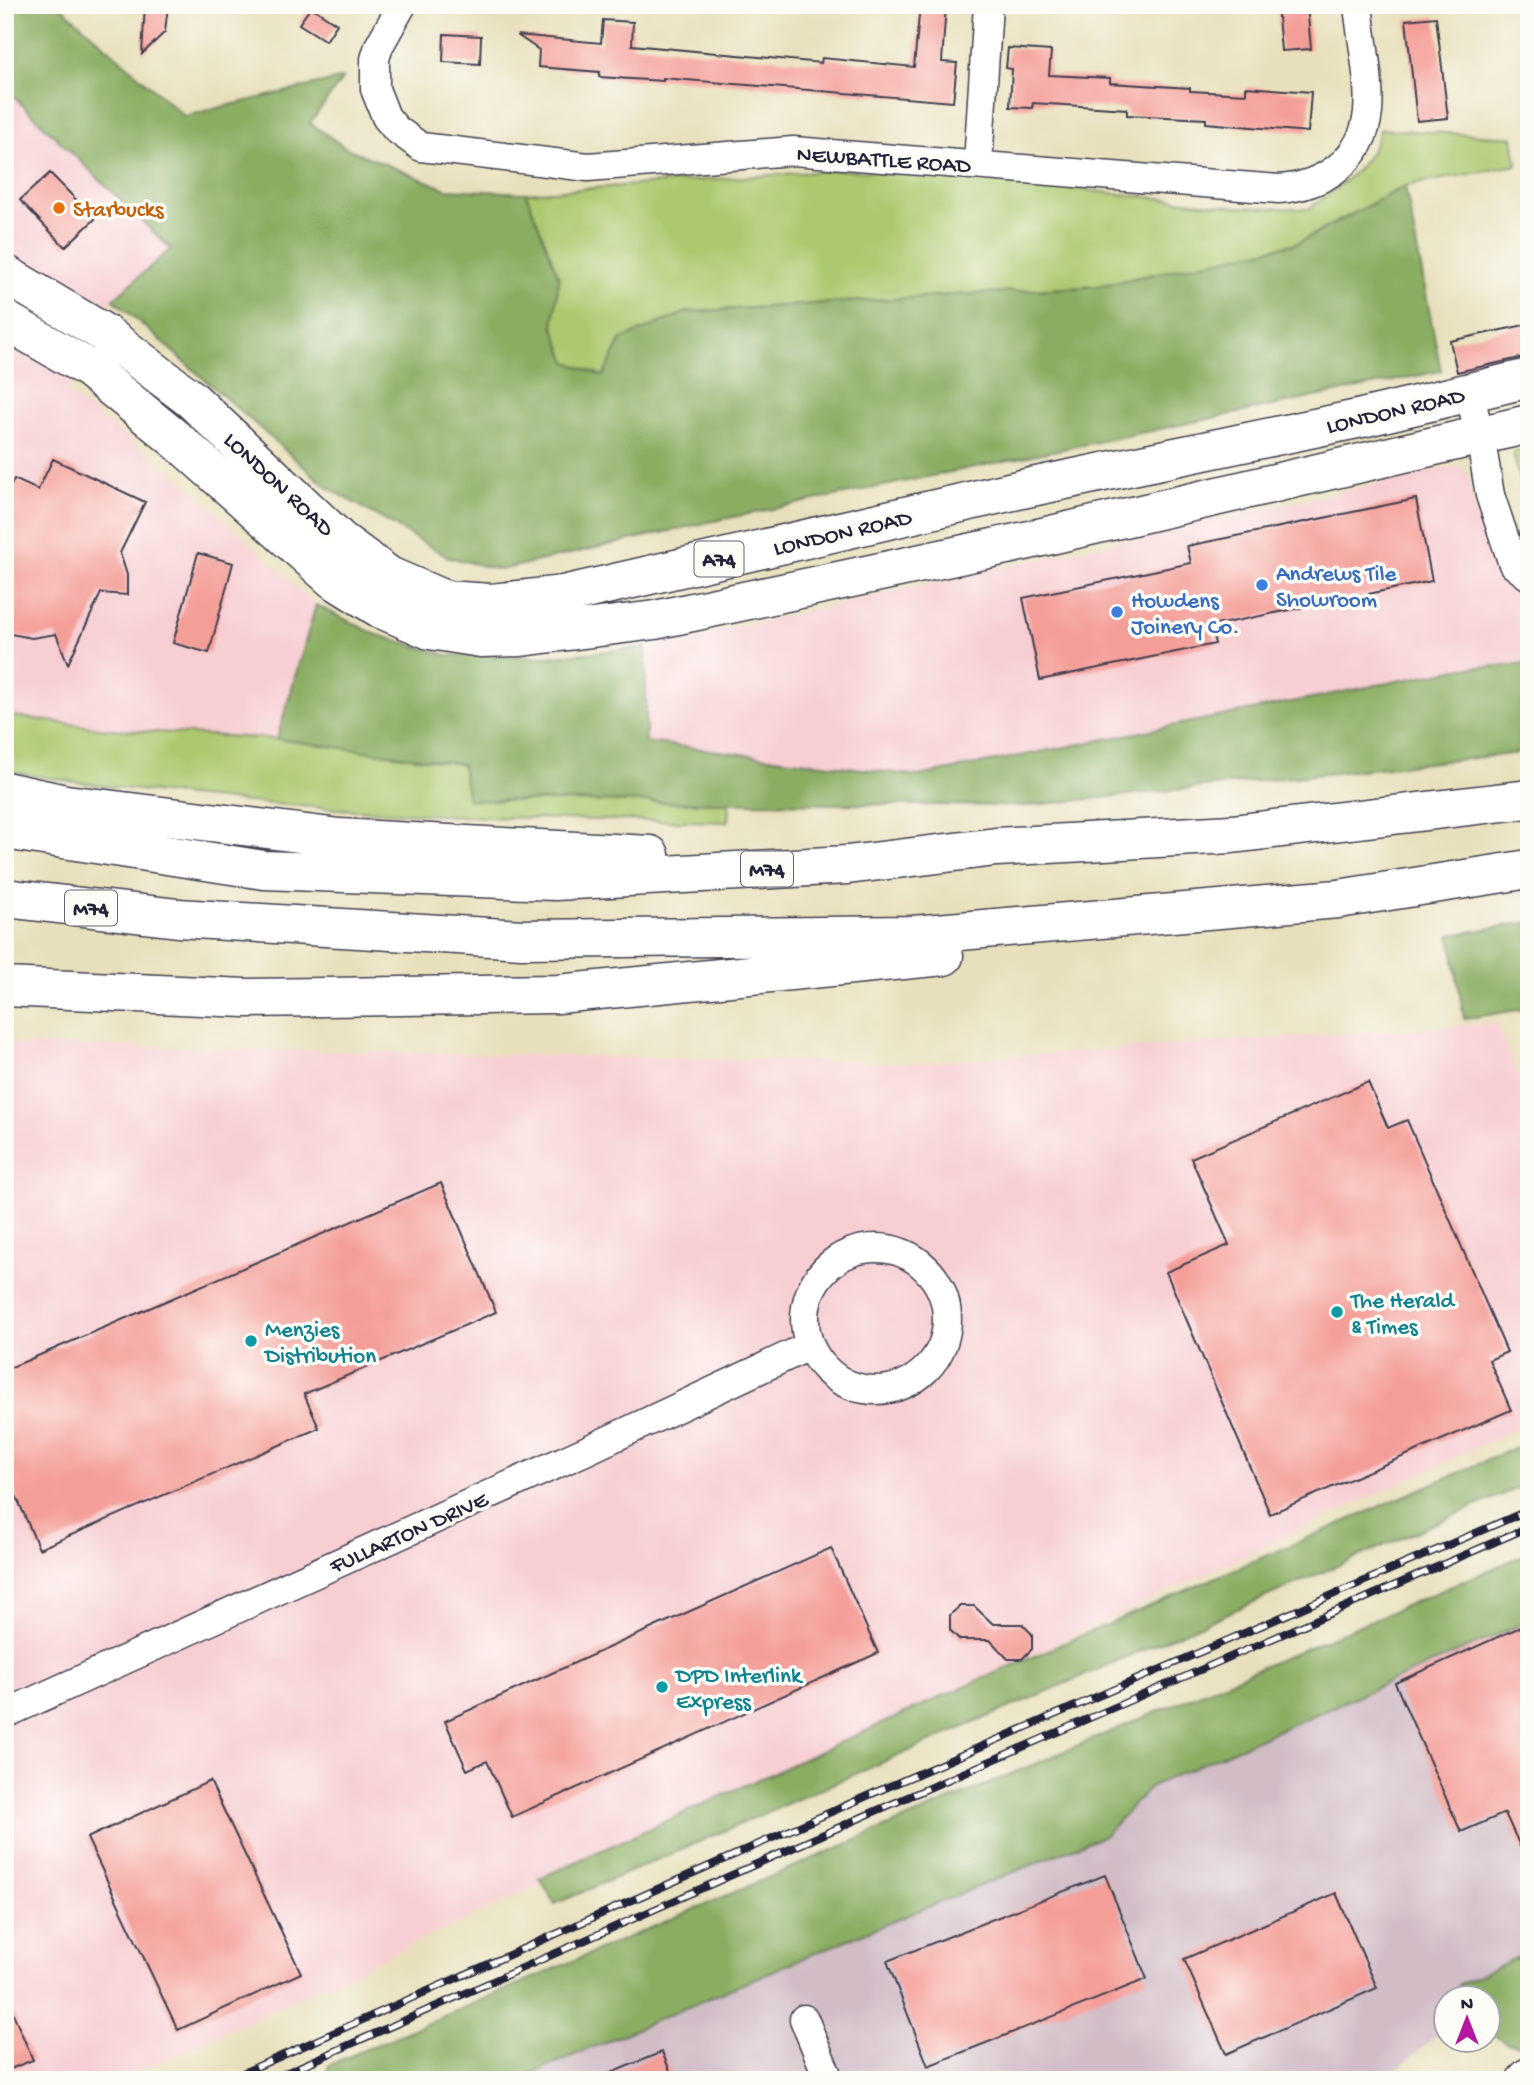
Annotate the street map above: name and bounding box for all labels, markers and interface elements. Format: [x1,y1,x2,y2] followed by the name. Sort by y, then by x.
[796,142,973,181] street label: NEWBATTLE ROAD
[73,198,164,225] place label: Starbucks
[51,200,67,216] marker: Starbucks
[1324,383,1469,441] street label: LONDON ROAD
[217,428,339,544] street label: LONDON ROAD
[771,505,916,563] street label: LONDON ROAD
[694,542,744,576] road number: A74
[1276,562,1398,615] place label: Andrews Tile Showroom
[1254,577,1270,593] marker: Andrews Tile Showroom
[1131,589,1239,642] place label: Howdens Joinery Co.
[1109,604,1125,620] marker: Howdens Joinery Co.
[741,852,793,886] road number: M74
[65,890,117,926] road number: M74
[1349,1289,1455,1342] place label: The Herald & Times
[1329,1304,1345,1320] marker: The Herald & Times
[263,1318,376,1371] place label: Menzies Distribution
[243,1333,259,1349] marker: Menzies Distribution
[325,1487,494,1582] street label: FULLARTON DRIVE
[674,1664,804,1717] place label: DPD Interlink Express
[654,1679,670,1695] marker: DPD Interlink Express
[1432,1983,1502,2054] north arrow
[1461,1994,1473,2017] text: N

